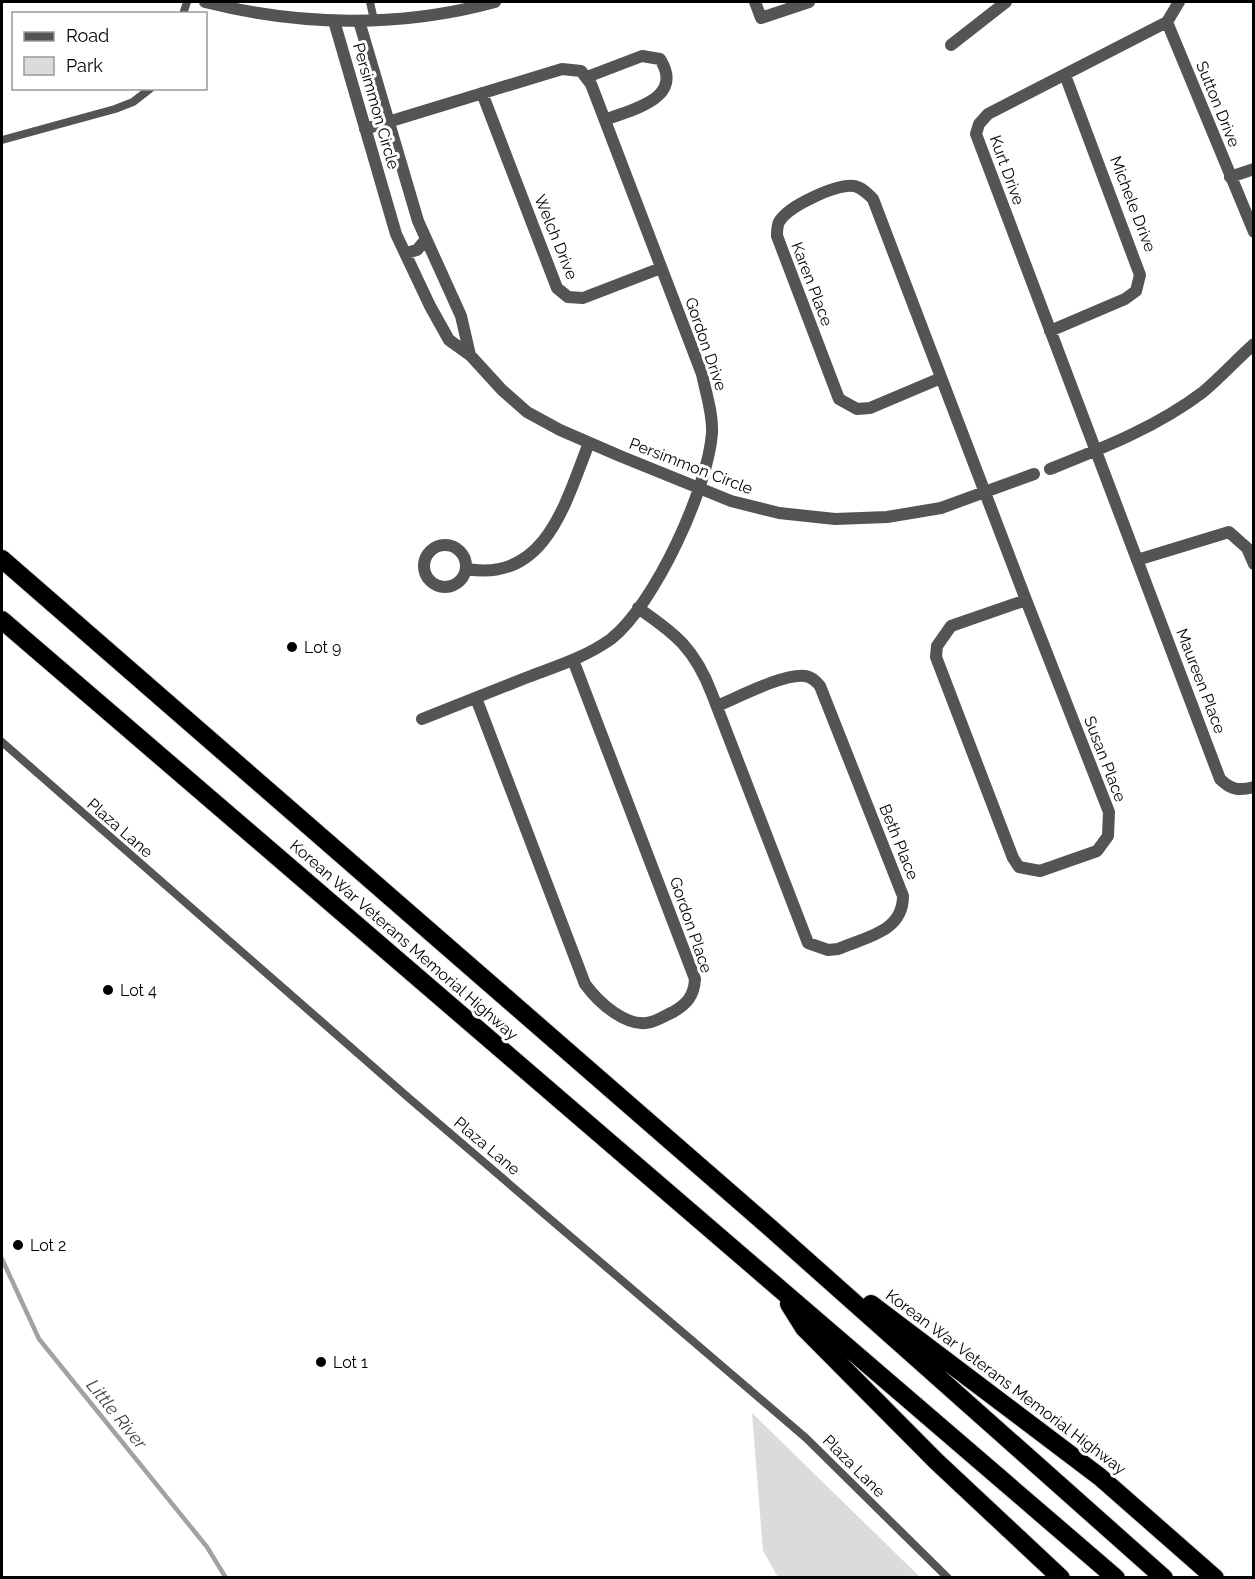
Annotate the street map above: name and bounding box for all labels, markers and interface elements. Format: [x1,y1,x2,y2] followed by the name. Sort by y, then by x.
[12,12,207,90] legend
[66,25,109,46] text: Road
[349,41,403,171] street label: Persimmon Circle
[66,55,103,76] text: Park
[1192,58,1244,150] street label: Sutton Drive
[986,133,1028,207] street label: Kurt Drive
[1106,153,1160,255] street label: Michele Drive
[530,192,582,282] street label: Welch Drive
[787,239,837,329] street label: Karen Place
[681,295,731,393] street label: Gordon Drive
[627,434,755,498] street label: Persimmon Circle
[1172,626,1230,736] street label: Maureen Place
[304,638,341,657] place label: Lot 9
[285,640,299,654] marker: Lot 9
[1080,713,1130,805] street label: Susan Place
[83,794,157,862] street label: Plaza Lane
[875,801,923,883] street label: Beth Place
[286,836,522,1044] street label: Korean War Veterans Memorial Highway
[666,874,716,976] street label: Gordon Place
[120,981,157,1000] place label: Lot 4
[101,983,115,997] marker: Lot 4
[450,1113,524,1179] street label: Plaza Lane
[30,1236,66,1255] place label: Lot 2
[11,1238,25,1252] marker: Lot 2
[882,1285,1130,1479] street label: Korean War Veterans Memorial Highway
[333,1353,368,1372] place label: Lot 1
[314,1355,328,1369] marker: Lot 1
[82,1375,152,1454] water label: Little River
[819,1431,889,1501] street label: Plaza Lane

